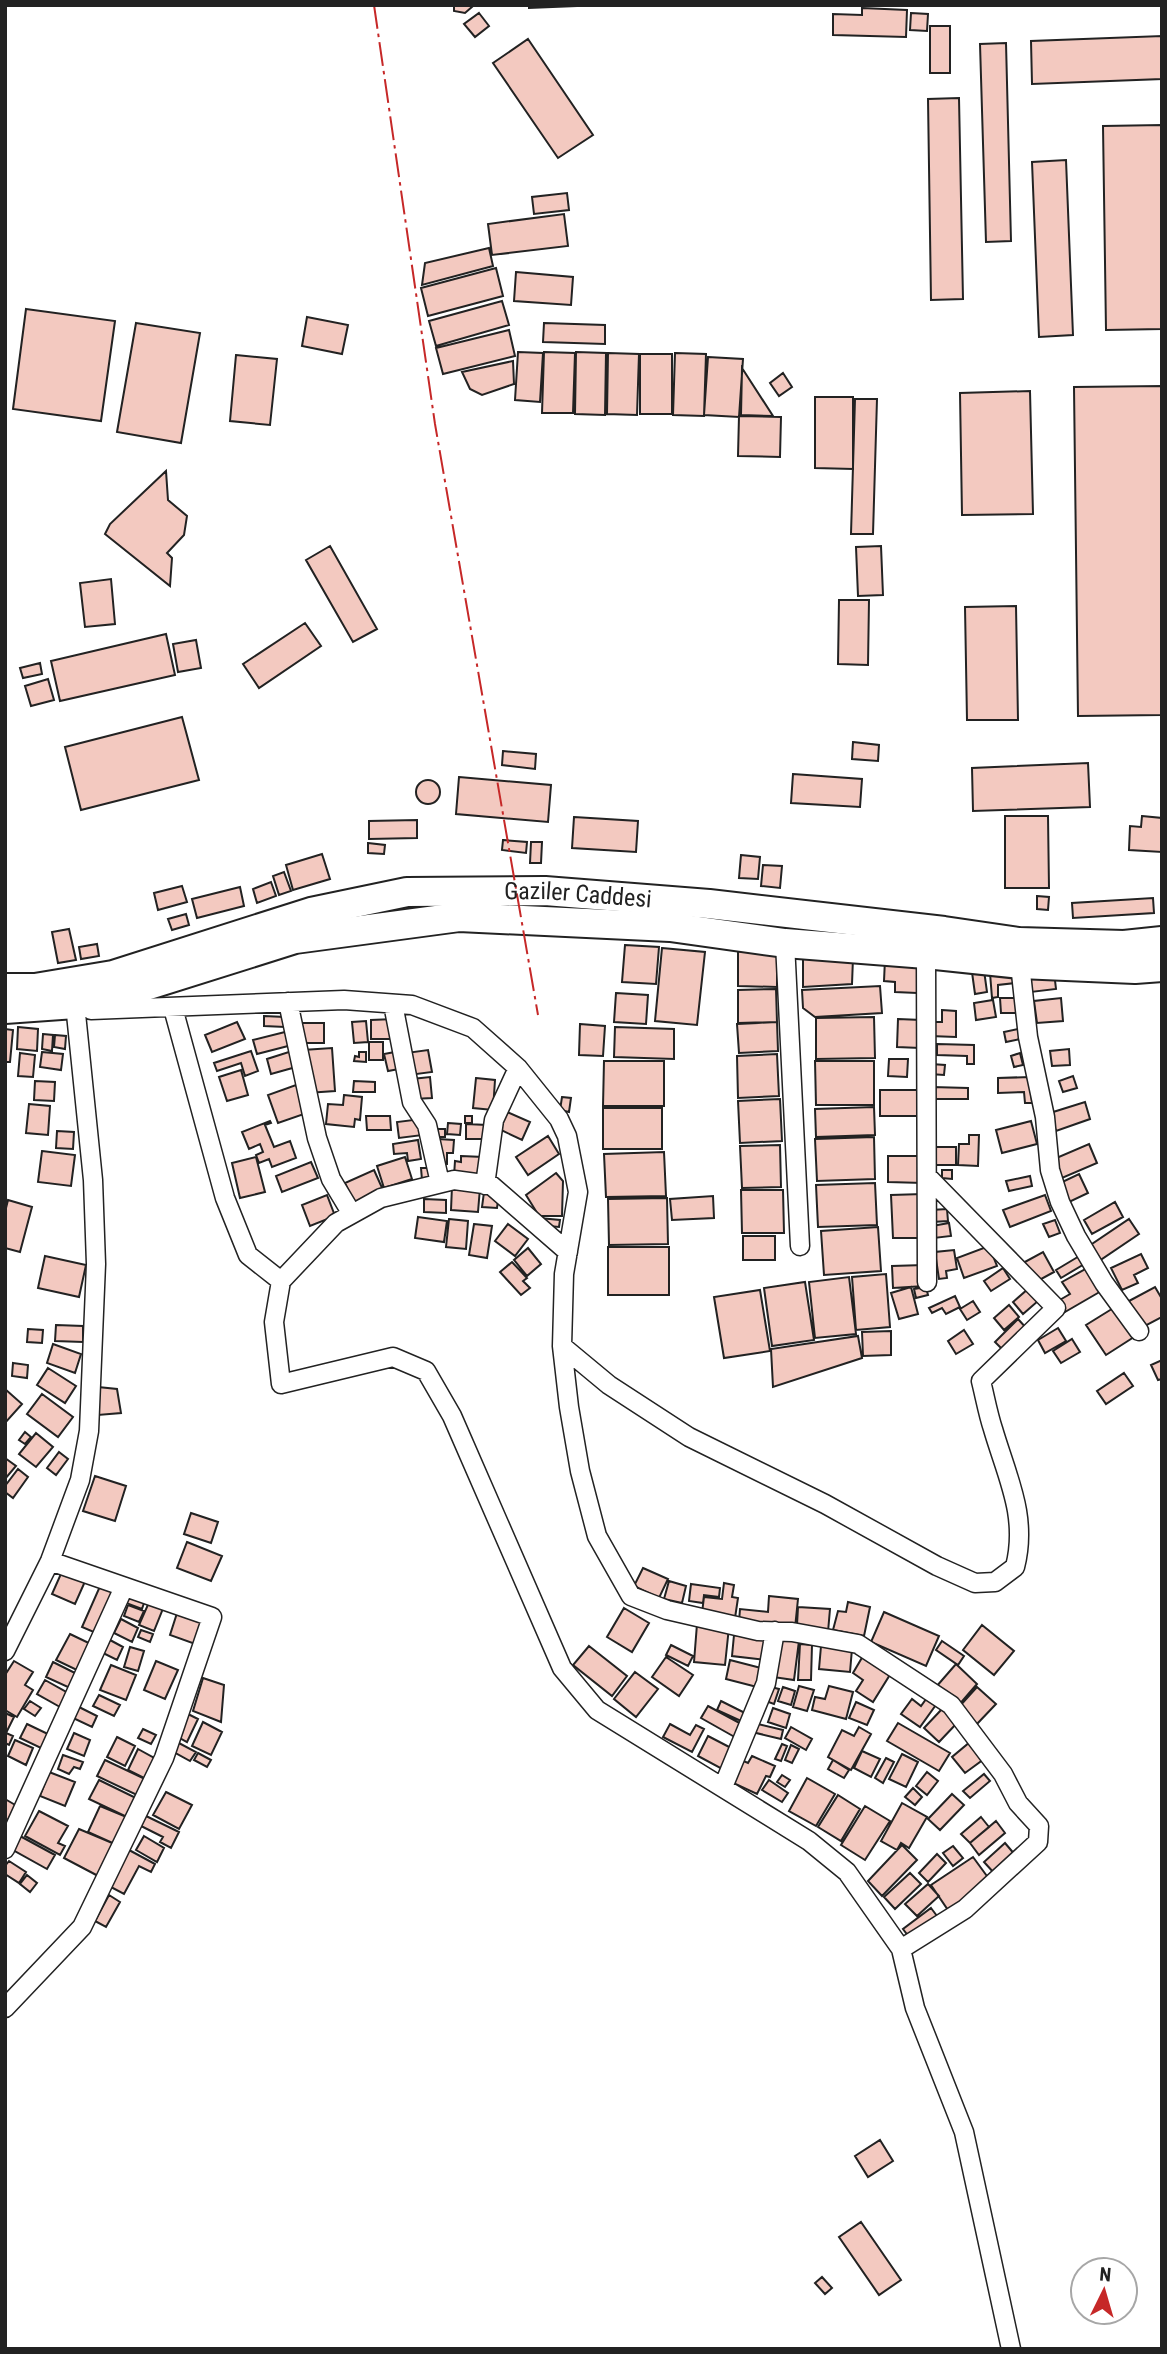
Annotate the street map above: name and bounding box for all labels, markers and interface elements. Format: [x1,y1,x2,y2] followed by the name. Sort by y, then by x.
[504,877,653,913] street label: Gaziler Caddesi
[1069,2256,1139,2326] north arrow
[1099,2263,1112,2287] text: N

